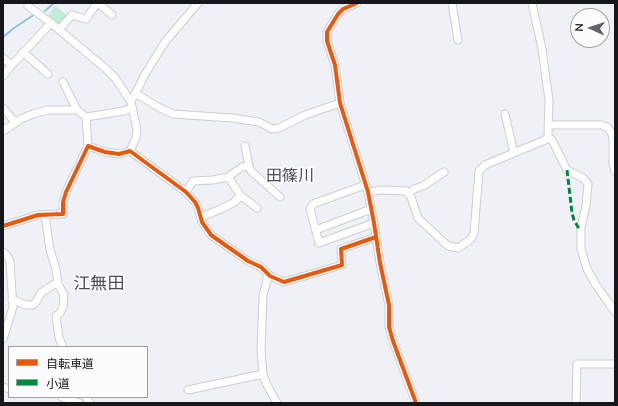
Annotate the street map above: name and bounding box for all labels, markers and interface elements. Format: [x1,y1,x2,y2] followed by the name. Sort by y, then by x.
[570,8,610,48] north arrow
[572,23,586,32] text: N
[266,166,314,186] district label: 田篠川
[74,274,124,294] district label: 江無田
[8,346,148,398] legend
[46,356,94,371] text: 自転車道
[46,376,70,391] text: 小道

